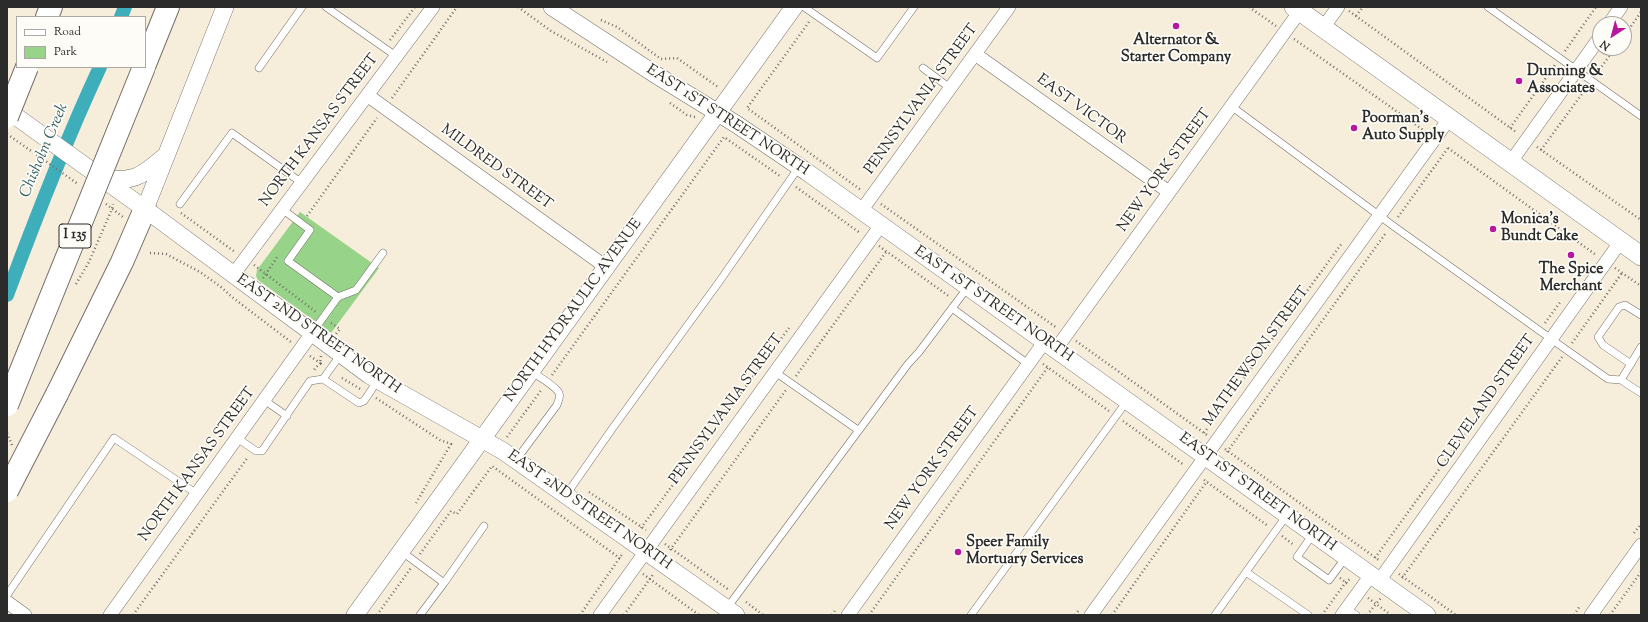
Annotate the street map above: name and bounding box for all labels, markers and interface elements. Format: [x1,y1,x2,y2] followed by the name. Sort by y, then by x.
[16,16,146,68] legend
[1592,16,1632,56] north arrow
[861,21,983,179] street label: PENNSYLVANIA STREET
[1171,21,1181,31] marker: Alternator & Starter Company
[54,23,81,41] text: Road
[1121,32,1231,67] place label: Alternator & Starter Company
[1597,36,1614,54] text: N
[54,43,77,61] text: Park
[257,51,383,211] street label: NORTH KANSAS STREET
[642,62,812,180] street label: EAST 1ST STREET NORTH
[1527,63,1603,98] place label: Dunning & Associates
[1032,71,1130,149] street label: EAST VICTOR
[1514,76,1524,86] marker: Dunning & Associates
[17,101,73,201] water label: Chisholm Creek
[1114,106,1216,236] street label: NEW YORK STREET
[1362,110,1444,145] place label: Poorman's Auto Supply
[437,121,555,215] street label: MILDRED STREET
[1349,123,1359,133] marker: Poorman's Auto Supply
[1501,211,1578,246] place label: Monica's Bundt Cake
[501,216,647,406] street label: NORTH HYDRAULIC AVENUE
[59,224,91,248] road number: I 135
[1488,224,1498,234] marker: Monica's Bundt Cake
[910,243,1076,367] street label: EAST 1ST STREET NORTH
[1566,250,1576,260] marker: The Spice Merchant
[1539,261,1603,296] place label: The Spice Merchant
[232,271,404,399] street label: EAST 2ND STREET NORTH
[1200,284,1314,430] street label: MATHEWSON STREET
[666,331,788,489] street label: PENNSYLVANIA STREET
[1434,332,1540,472] street label: CLEVELAND STREET
[136,384,260,546] street label: NORTH KANSAS STREET
[882,404,984,534] street label: NEW YORK STREET
[1175,430,1339,556] street label: EAST 1ST STREET NORTH
[503,447,675,575] street label: EAST 2ND STREET NORTH
[966,534,1083,569] place label: Speer Family Mortuary Services
[953,547,963,557] marker: Speer Family Mortuary Services

